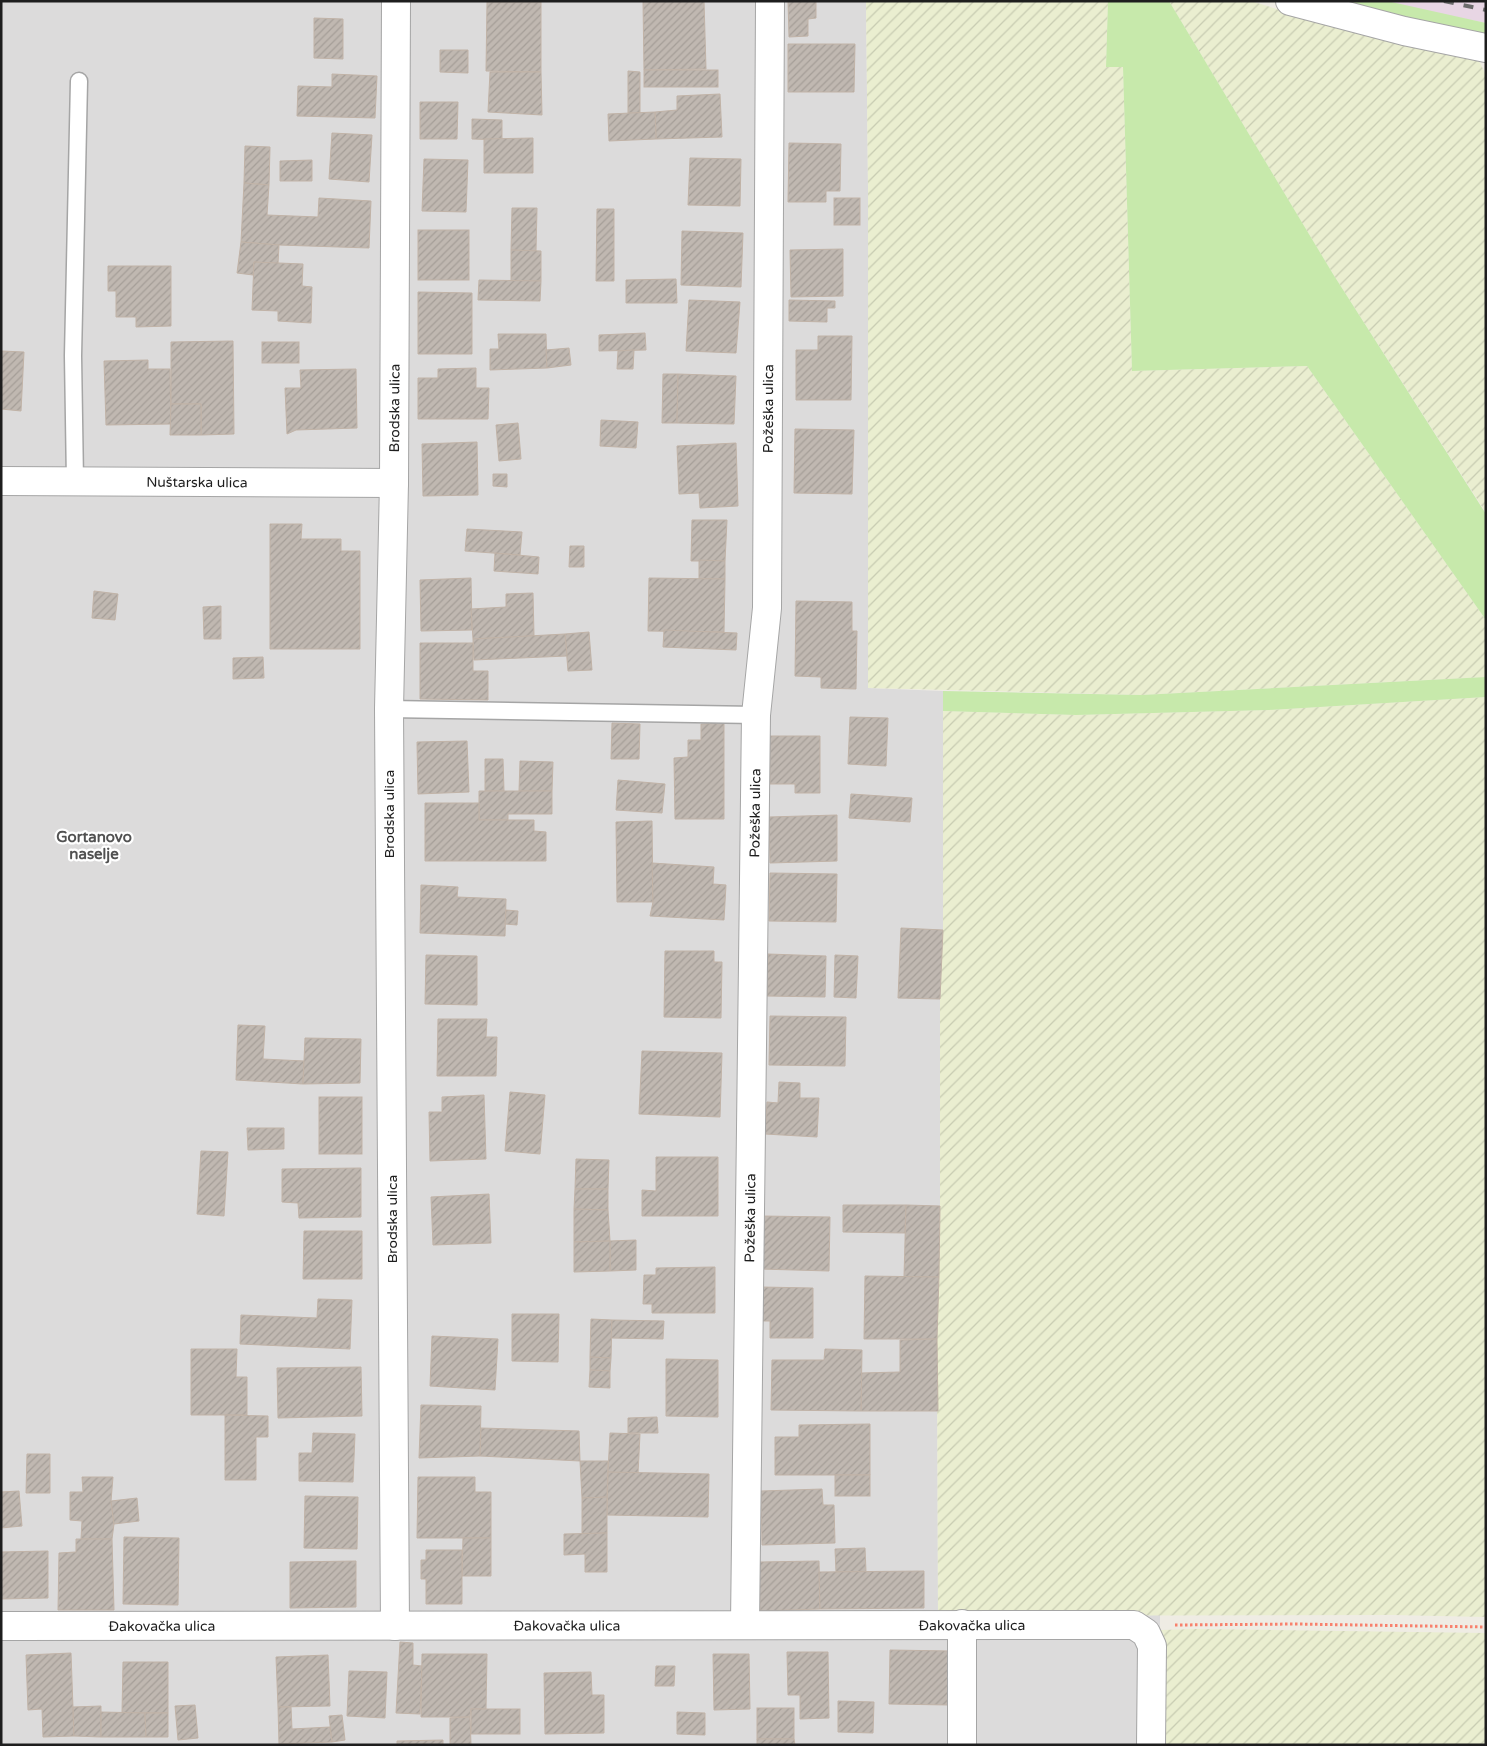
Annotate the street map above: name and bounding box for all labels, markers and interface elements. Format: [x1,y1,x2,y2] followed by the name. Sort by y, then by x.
[386,364,403,452] street label: Brodska ulica
[759,364,777,453] street label: Požeška ulica
[146,473,248,491] street label: Nuštarska ulica
[746,768,764,858] street label: Požeška ulica
[381,770,398,858] street label: Brodska ulica
[56,828,132,864] district label: Gortanovo naselje
[741,1173,759,1263] street label: Požeška ulica
[384,1175,401,1263] street label: Brodska ulica
[109,1617,215,1634] street label: Đakovačka ulica
[514,1617,620,1634] street label: Đakovačka ulica
[919,1617,1025,1634] street label: Đakovačka ulica

